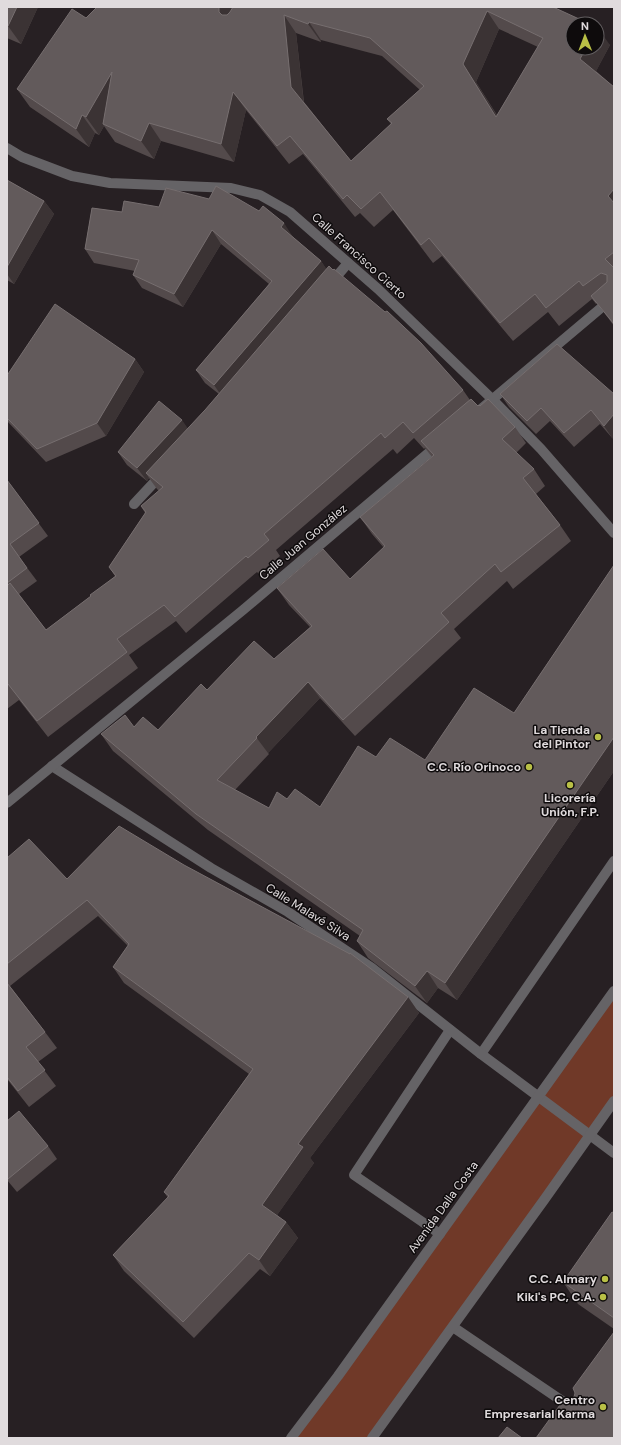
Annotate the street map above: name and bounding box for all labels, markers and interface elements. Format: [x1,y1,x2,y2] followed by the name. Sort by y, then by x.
[565,16,605,56] north arrow
[581,19,589,33] text: N
[308,209,410,303] street label: Calle Francisco Cierto
[256,500,350,584] street label: Calle Juan González
[533,722,590,752] place label: La Tienda del Pintor
[593,732,603,742] marker: La Tienda del Pintor
[427,759,521,775] place label: C.C. Río Orinoco
[524,762,534,772] marker: C.C. Río Orinoco
[565,780,575,790] marker: Licorería Unión, F.P.
[541,790,599,820] place label: Licorería Unión, F.P.
[263,879,353,945] street label: Calle Malavé Silva
[404,1158,482,1256] street label: Avenida Dalla Costa
[529,1271,598,1287] place label: C.C. Almary
[600,1274,610,1284] marker: C.C. Almary
[517,1289,595,1305] place label: Kiki's PC, C.A.
[598,1292,608,1302] marker: Kiki's PC, C.A.
[484,1392,595,1422] place label: Centro Empresarial Karma
[598,1402,608,1412] marker: Centro Empresarial Karma

